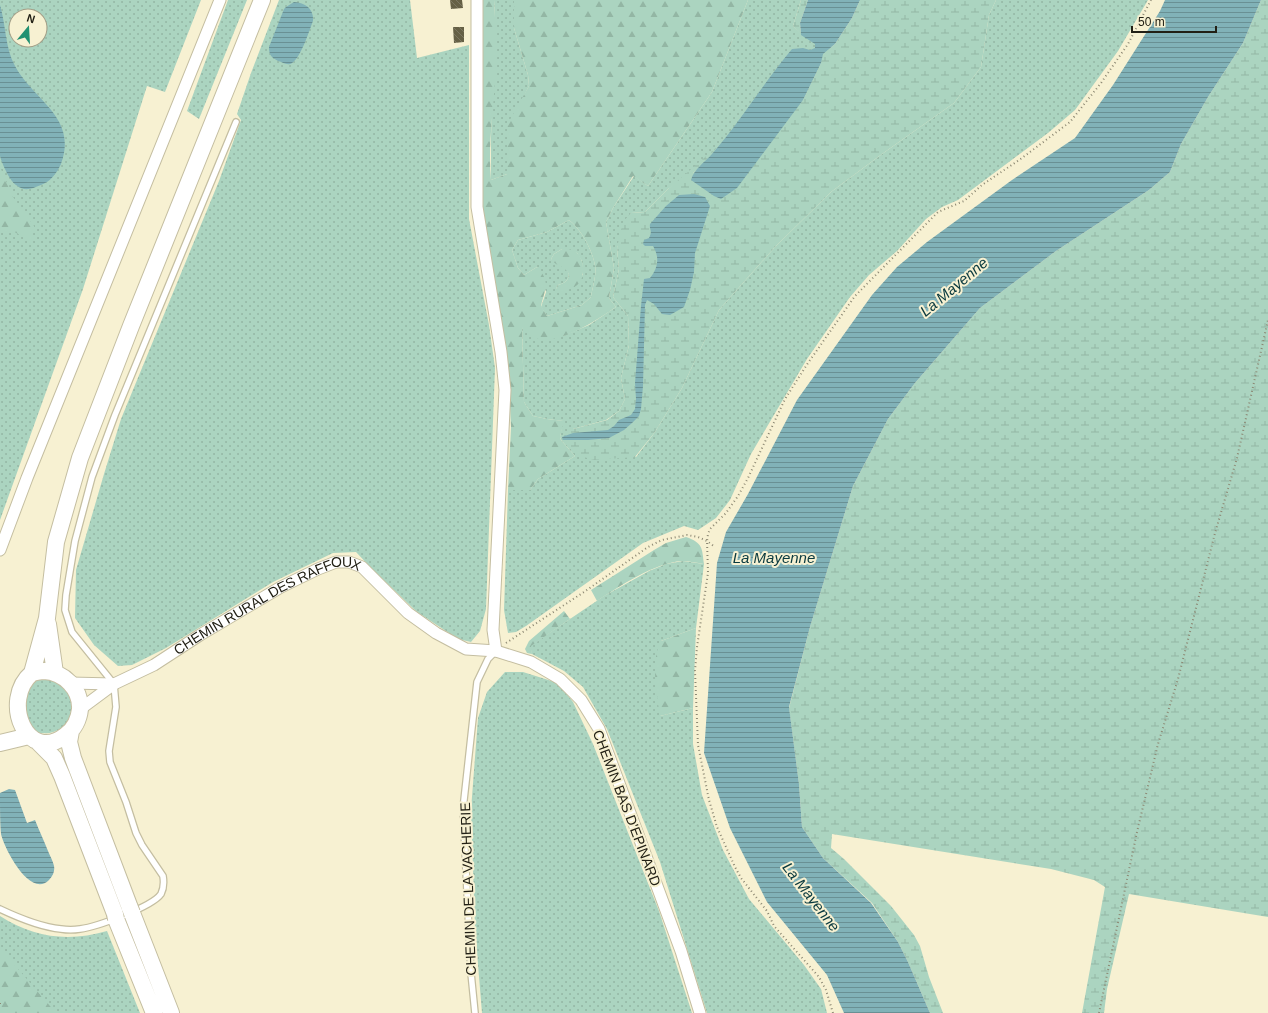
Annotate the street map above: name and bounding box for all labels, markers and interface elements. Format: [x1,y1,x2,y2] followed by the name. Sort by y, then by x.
[8,8,48,48] north arrow
[1132,8,1216,34] scale bar
[25,12,37,25] text: N
[1138,15,1165,29] text: 50 m
[917,254,991,320] water label: La Mayenne
[733,549,815,566] water label: La Mayenne
[171,554,364,658] street label: CHEMIN RURAL DES RAFFOUX
[590,728,664,888] street label: CHEMIN BAS D'EPINARD
[457,802,479,976] street label: CHEMIN DE LA VACHERIE
[779,859,844,934] water label: La Mayenne

